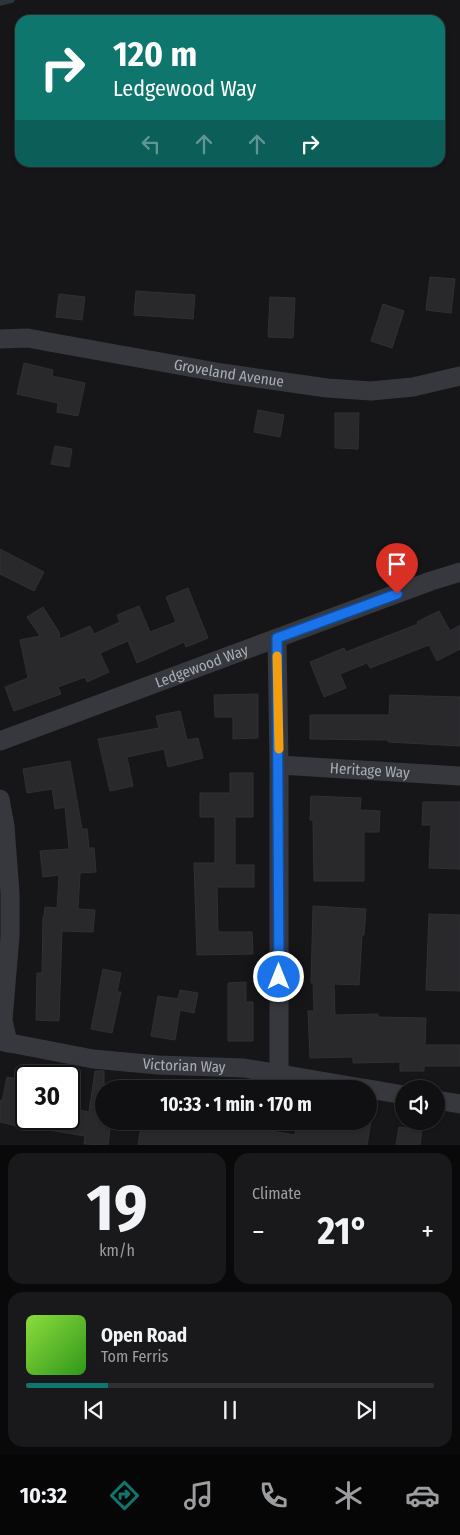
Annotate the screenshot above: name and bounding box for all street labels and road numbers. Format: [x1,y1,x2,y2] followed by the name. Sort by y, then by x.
[172,356,285,391] street label: Groveland Avenue
[153,641,251,692] street label: Ledgewood Way
[329,759,411,782] street label: Heritage Way
[142,1055,226,1076] street label: Victorian Way

